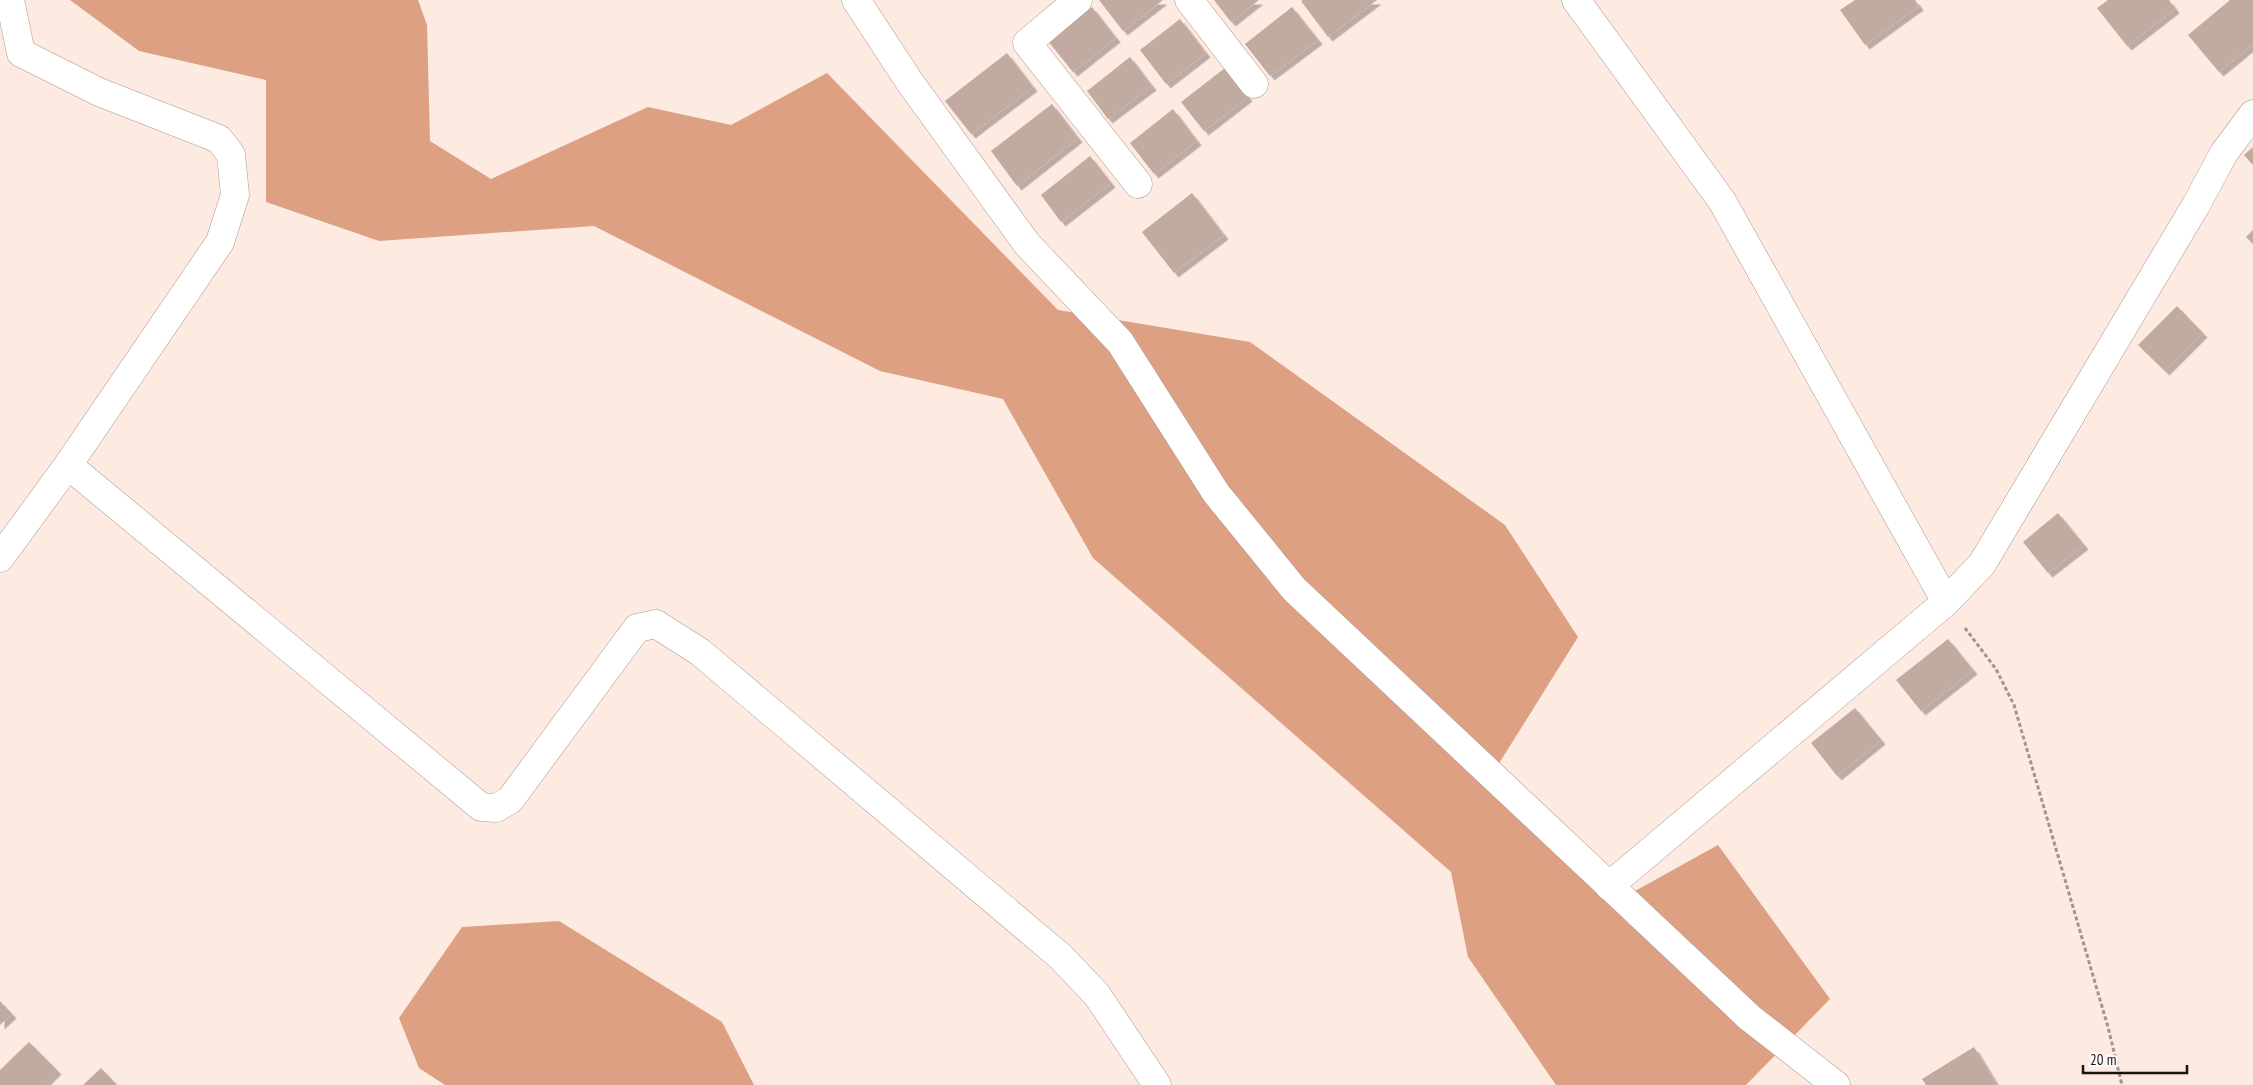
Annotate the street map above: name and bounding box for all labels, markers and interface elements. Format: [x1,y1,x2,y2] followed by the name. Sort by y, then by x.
[2083,1042,2187,1074] scale bar
[2090,1050,2116,1069] text: 20 m

